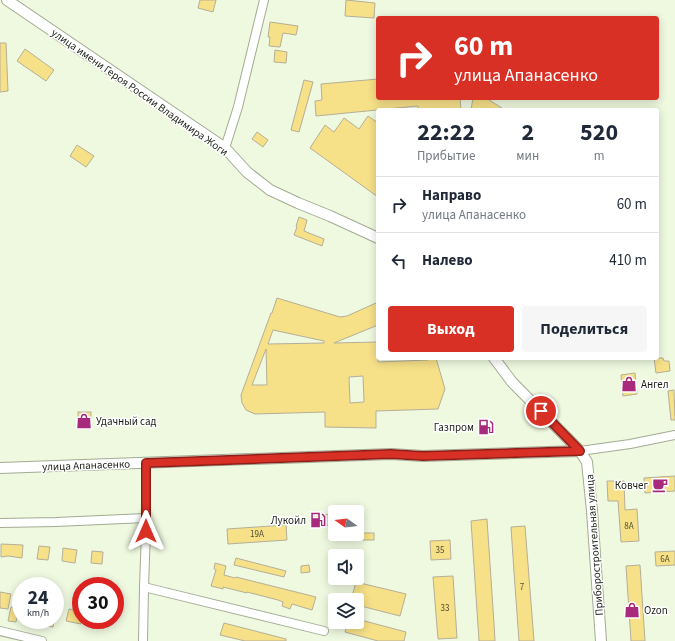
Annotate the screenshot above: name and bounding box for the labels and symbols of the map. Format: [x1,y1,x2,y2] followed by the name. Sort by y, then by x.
[48,25,231,160] street label: улица имени Героя России Владимира Жоги
[620,375,638,393] shop icon: Ангел
[641,377,669,392] place label: Ангел
[524,394,558,428] pin
[75,412,93,430] shop icon: Удачный сад
[96,414,157,429] place label: Удачный сад
[477,418,495,436] fuel station icon: Газпром
[434,420,474,435] place label: Газпром
[42,456,130,475] street label: улица Апанасенко
[582,474,607,616] street label: Приборостроительная улица
[651,476,669,494] cafe icon: Ковчег
[615,478,648,493] place label: Ковчег
[328,505,364,541] north arrow
[125,510,167,552] position arrow
[309,511,327,529] fuel station icon: Лукойл
[271,513,306,528] place label: Лукойл
[624,520,634,533] house number: 8А
[250,528,264,541] house number: 19А
[436,544,445,557] house number: 35
[660,553,670,566] house number: 6А
[72,577,124,629] speed limit sign: 30
[520,581,525,594] house number: 7
[623,601,641,619] shop icon: Ozon
[441,602,450,615] house number: 33
[644,603,668,618] place label: Ozon

